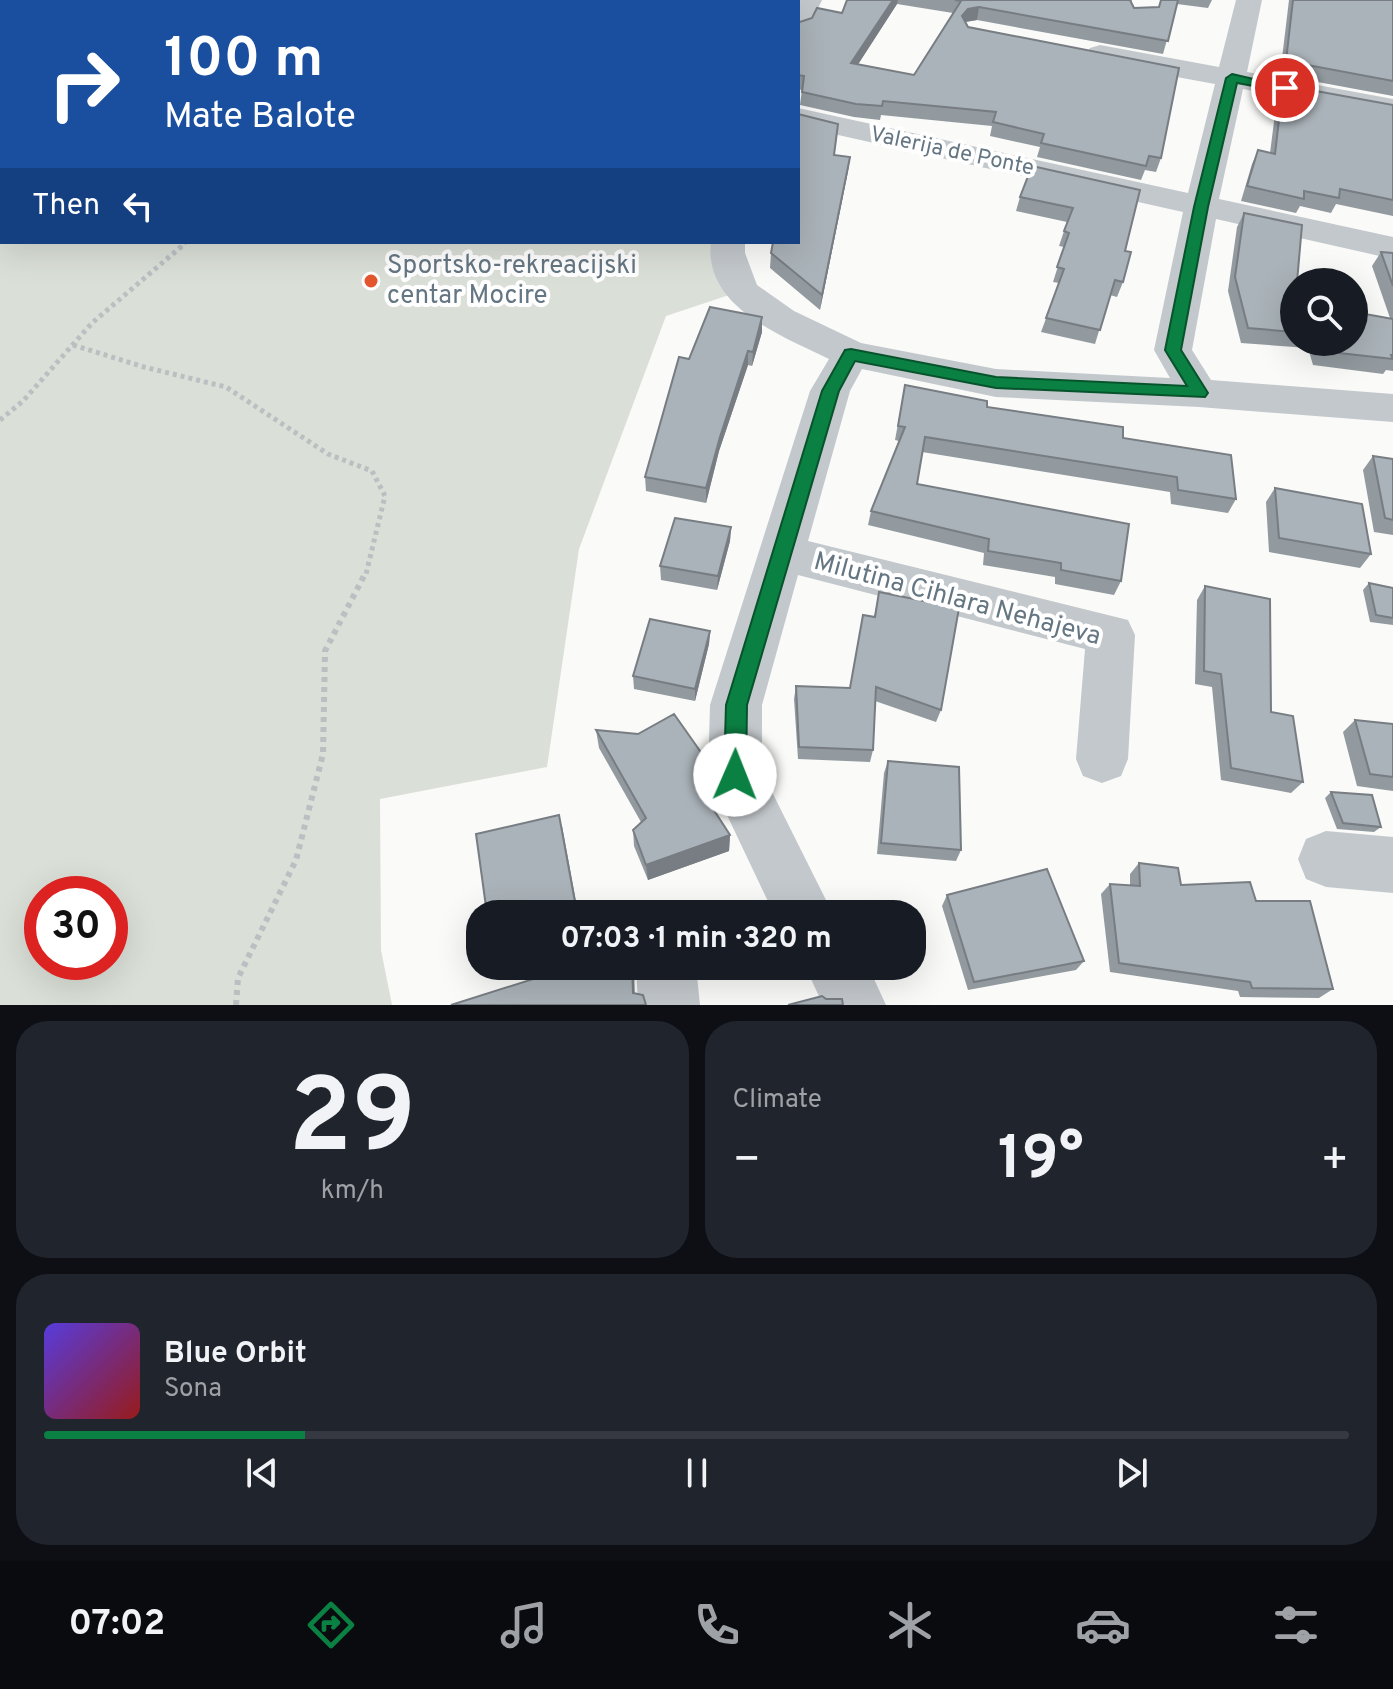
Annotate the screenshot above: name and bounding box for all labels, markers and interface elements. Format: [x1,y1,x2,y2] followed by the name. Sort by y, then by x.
[164,26,323,96] text: 100 m
[32,32,136,136] icon: right
[1251,54,1319,122] pin
[1263,66,1307,110] icon: arrive
[164,95,356,141] text: Mate Balote
[868,121,1036,183] street label: Valerija de Ponte
[116,184,160,228] icon: left
[32,188,100,225] text: Then
[387,250,637,313] place label: Sportsko-rekreacijski centar Mocire
[1280,268,1368,356] map controls
[1280,268,1368,356] button: search
[362,272,380,290] marker: Sportsko-rekreacijski centar Mocire
[810,546,1104,654] street label: Milutina Cihlara Nehajeva
[693,733,777,817] position arrow
[24,876,128,980] speed limit sign: 30
[560,921,832,958] text: 07:03 · 1 min · 320 m
[288,1057,416,1189] text: 29
[733,1084,822,1117] text: Climate
[998,1124,1084,1200] text: 19°
[733,1134,761,1190] text: −
[1321,1134,1349,1190] text: +
[321,1175,384,1208] text: km/h
[164,1336,307,1373] text: Blue Orbit
[164,1373,222,1406] text: Sona
[240,1451,284,1495] icon: previous
[675,1451,719,1495] icon: pause
[1110,1451,1154,1495] icon: next
[303,1597,359,1653] icon: directions
[496,1597,552,1653] icon: music
[689,1597,745,1653] icon: phone
[882,1597,938,1653] icon: climate
[1075,1597,1131,1653] icon: car
[1268,1597,1324,1653] icon: filters
[69,1602,165,1648] text: 07:02

